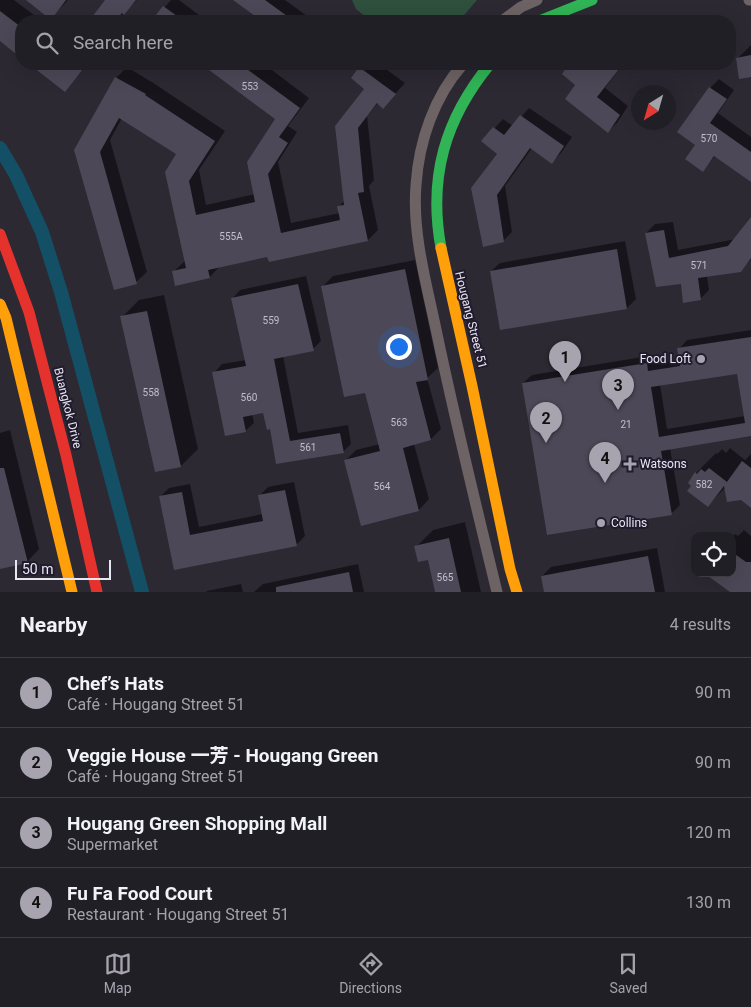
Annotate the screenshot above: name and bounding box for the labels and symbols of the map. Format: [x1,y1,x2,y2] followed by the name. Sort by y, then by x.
[242,81,258,92] house number: 553
[631,85,676,130] north arrow
[701,133,718,144] house number: 570
[219,231,243,242] house number: 555A
[691,260,707,271] house number: 571
[452,270,490,370] street label: Hougang Street 51
[263,315,279,326] house number: 559
[386,334,412,360] your location
[549,341,581,382] pin: 1
[640,352,691,366] place label: Food Loft
[695,353,707,365] marker: Food Loft
[51,366,85,450] street label: Buangkok Drive
[602,369,634,410] pin: 3
[143,387,160,398] house number: 558
[241,392,258,403] house number: 560
[530,402,562,443] pin: 2
[391,417,407,428] house number: 563
[620,419,632,430] house number: 21
[300,442,316,453] house number: 561
[589,442,621,483] pin: 4
[640,457,687,471] place label: Watsons
[624,458,636,470] marker: Watsons
[696,479,713,490] house number: 582
[374,481,391,492] house number: 564
[611,516,647,530] place label: Collins
[595,517,607,529] marker: Collins
[15,557,111,580] scale bar
[437,572,454,583] house number: 565

